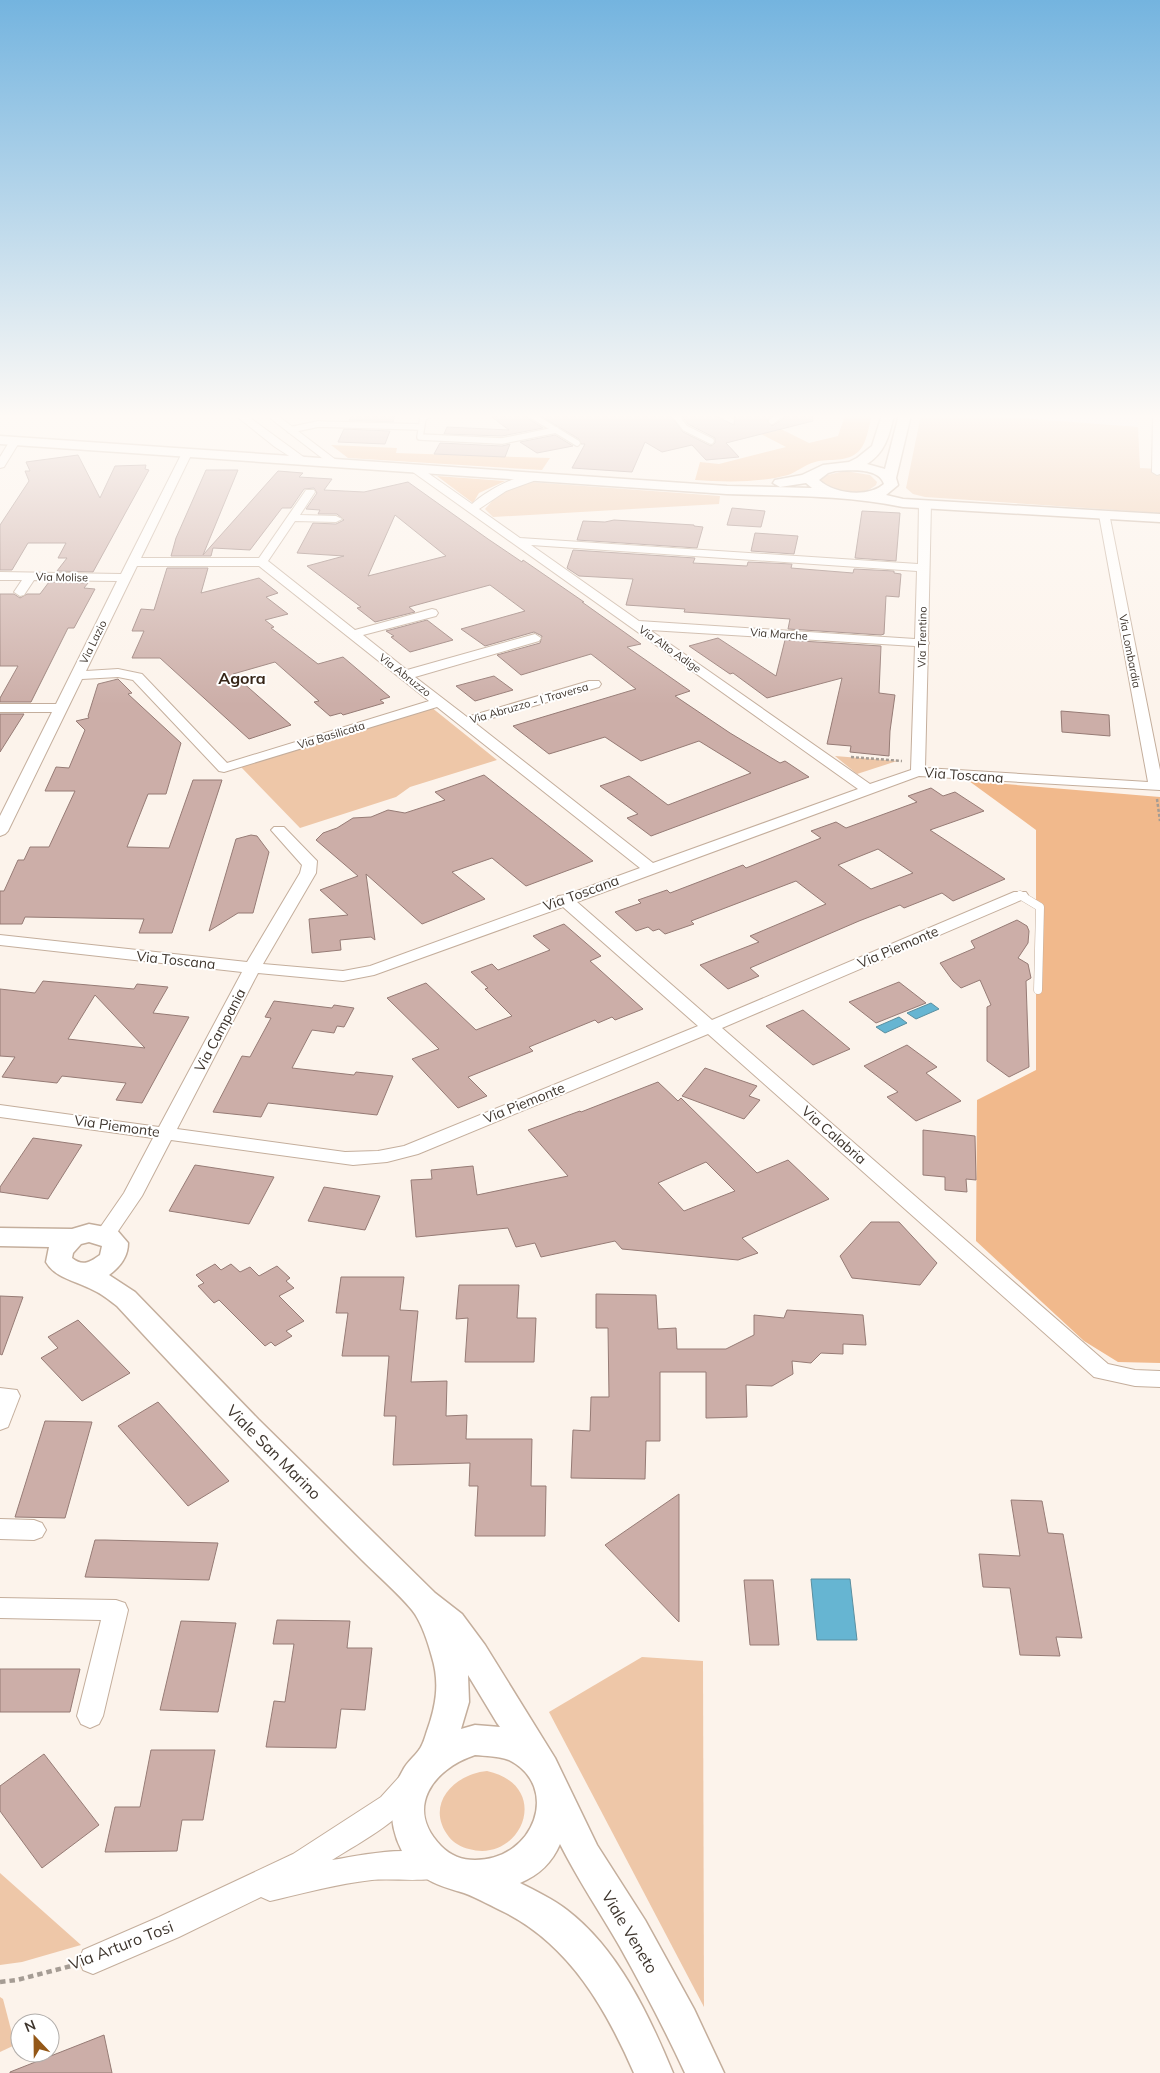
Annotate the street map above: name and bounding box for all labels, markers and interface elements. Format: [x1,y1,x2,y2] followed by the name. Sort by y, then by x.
[36,570,88,584] street label: Via Molise
[914,606,930,668] street label: Via Trentino
[1116,613,1144,689] street label: Via Lombardia
[76,618,110,666] street label: Via Lazio
[636,622,704,676] street label: Via Alto Adige
[750,625,808,643] street label: Via Marche
[376,650,434,700] street label: Via Abruzzo
[218,668,266,688] district label: Agora
[468,679,590,727] street label: Via Abruzzo - I Traversa
[296,718,366,752] street label: Via Basilicata
[924,763,1004,787] street label: Via Toscana
[541,871,621,915] street label: Via Toscana
[855,922,941,972] street label: Via Piemonte
[136,947,216,973] street label: Via Toscana
[190,985,250,1075] street label: Via Campania
[481,1079,567,1127] street label: Via Piemonte
[798,1102,870,1168] street label: Via Calabria
[73,1111,161,1141] street label: Via Piemonte
[222,1400,326,1504] street label: Viale San Marino
[597,1887,663,1977] street label: Viale Veneto
[66,1916,176,1974] street label: Via Arturo Tosi
[10,2013,60,2063] north arrow
[22,2016,38,2036] text: N

